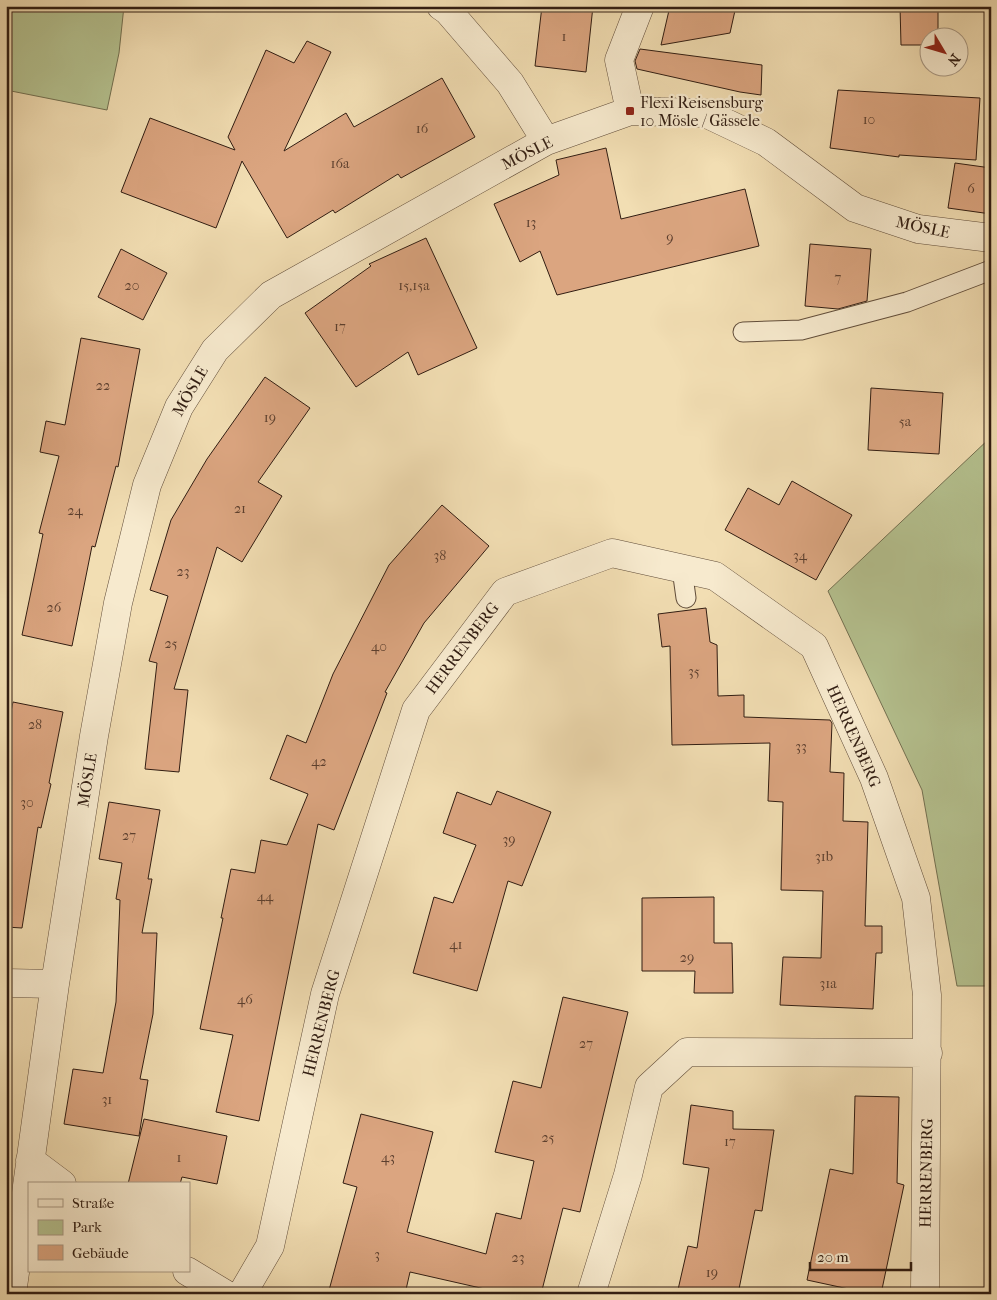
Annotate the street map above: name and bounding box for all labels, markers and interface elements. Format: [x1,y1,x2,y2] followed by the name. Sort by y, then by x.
[562,28,567,45] house number: 1
[920,28,970,78] north arrow
[944,50,964,69] text: N
[640,93,763,130] place label: Flexi Reisensburg 10 Mösle / Gässele
[624,105,636,117] marker: Flexi Reisensburg 10 Mösle / Gässele
[863,111,875,128] house number: 10
[416,120,429,137] house number: 16
[498,132,556,174] street label: MÖSLE
[331,155,350,172] house number: 16a
[967,180,975,197] house number: 6
[894,212,952,242] street label: MÖSLE
[526,214,536,231] house number: 13
[666,229,674,246] house number: 9
[835,269,842,286] house number: 7
[125,277,139,294] house number: 20
[398,277,430,294] house number: 15,15a
[334,318,346,335] house number: 17
[168,362,212,419] street label: MÖSLE
[96,377,110,394] house number: 22
[264,409,276,426] house number: 19
[899,413,912,430] house number: 5a
[234,500,246,517] house number: 21
[67,502,83,519] house number: 24
[434,547,446,564] house number: 38
[793,547,808,564] house number: 34
[177,563,189,580] house number: 23
[421,598,503,698] street label: HERRENBERG
[47,599,62,616] house number: 26
[164,635,178,652] house number: 25
[371,638,387,655] house number: 40
[688,663,700,680] house number: 35
[823,682,885,790] street label: HERRENBERG
[28,716,42,733] house number: 28
[795,738,807,755] house number: 33
[73,751,101,809] street label: MÖSLE
[311,753,327,770] house number: 42
[20,794,34,811] house number: 30
[122,827,136,844] house number: 27
[502,831,516,848] house number: 39
[815,848,833,865] house number: 31b
[257,888,274,905] house number: 44
[449,936,463,953] house number: 41
[680,949,694,966] house number: 29
[298,967,344,1079] street label: HERRENBERG
[819,975,837,992] house number: 31a
[237,991,253,1008] house number: 46
[579,1035,593,1052] house number: 27
[102,1091,112,1108] house number: 31
[916,1118,936,1228] street label: HERRENBERG
[541,1129,555,1146] house number: 25
[724,1133,736,1150] house number: 17
[177,1149,182,1166] house number: 1
[381,1149,395,1166] house number: 43
[28,1182,190,1272] legend
[72,1194,115,1212] text: Straße
[72,1218,102,1236] text: Park
[810,1240,911,1272] scale bar
[72,1244,129,1262] text: Gebäude
[374,1246,380,1263] house number: 3
[817,1248,849,1266] text: 20 m
[512,1249,524,1266] house number: 23
[706,1264,718,1281] house number: 19

